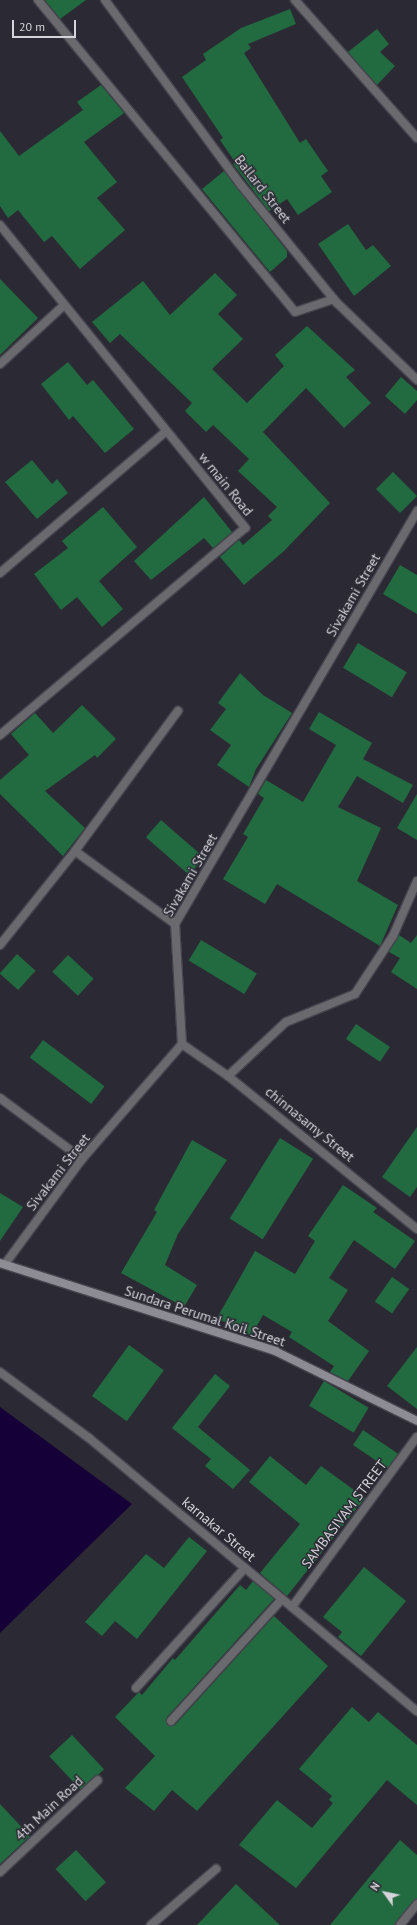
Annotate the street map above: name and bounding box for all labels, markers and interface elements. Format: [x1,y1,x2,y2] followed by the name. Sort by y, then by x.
[14,12,78,38] scale bar
[19,19,45,34] text: 20 m
[231,152,295,226] street label: Ballard Street
[195,449,257,519] street label: w main Road
[322,550,384,640] street label: Sivakami Street
[159,830,221,920] street label: Sivakami Street
[262,1083,358,1165] street label: chinnasamy Street
[23,1130,93,1214] street label: Sivakami Street
[122,1282,288,1350] street label: Sundara Perumal Koil Street
[298,1457,390,1571] street label: SAMBASIVAM STREET
[179,1493,259,1565] street label: karnakar Street
[12,1772,86,1844] street label: 4th Main Road
[365,1873,405,1913] north arrow
[367,1880,383,1893] text: N

